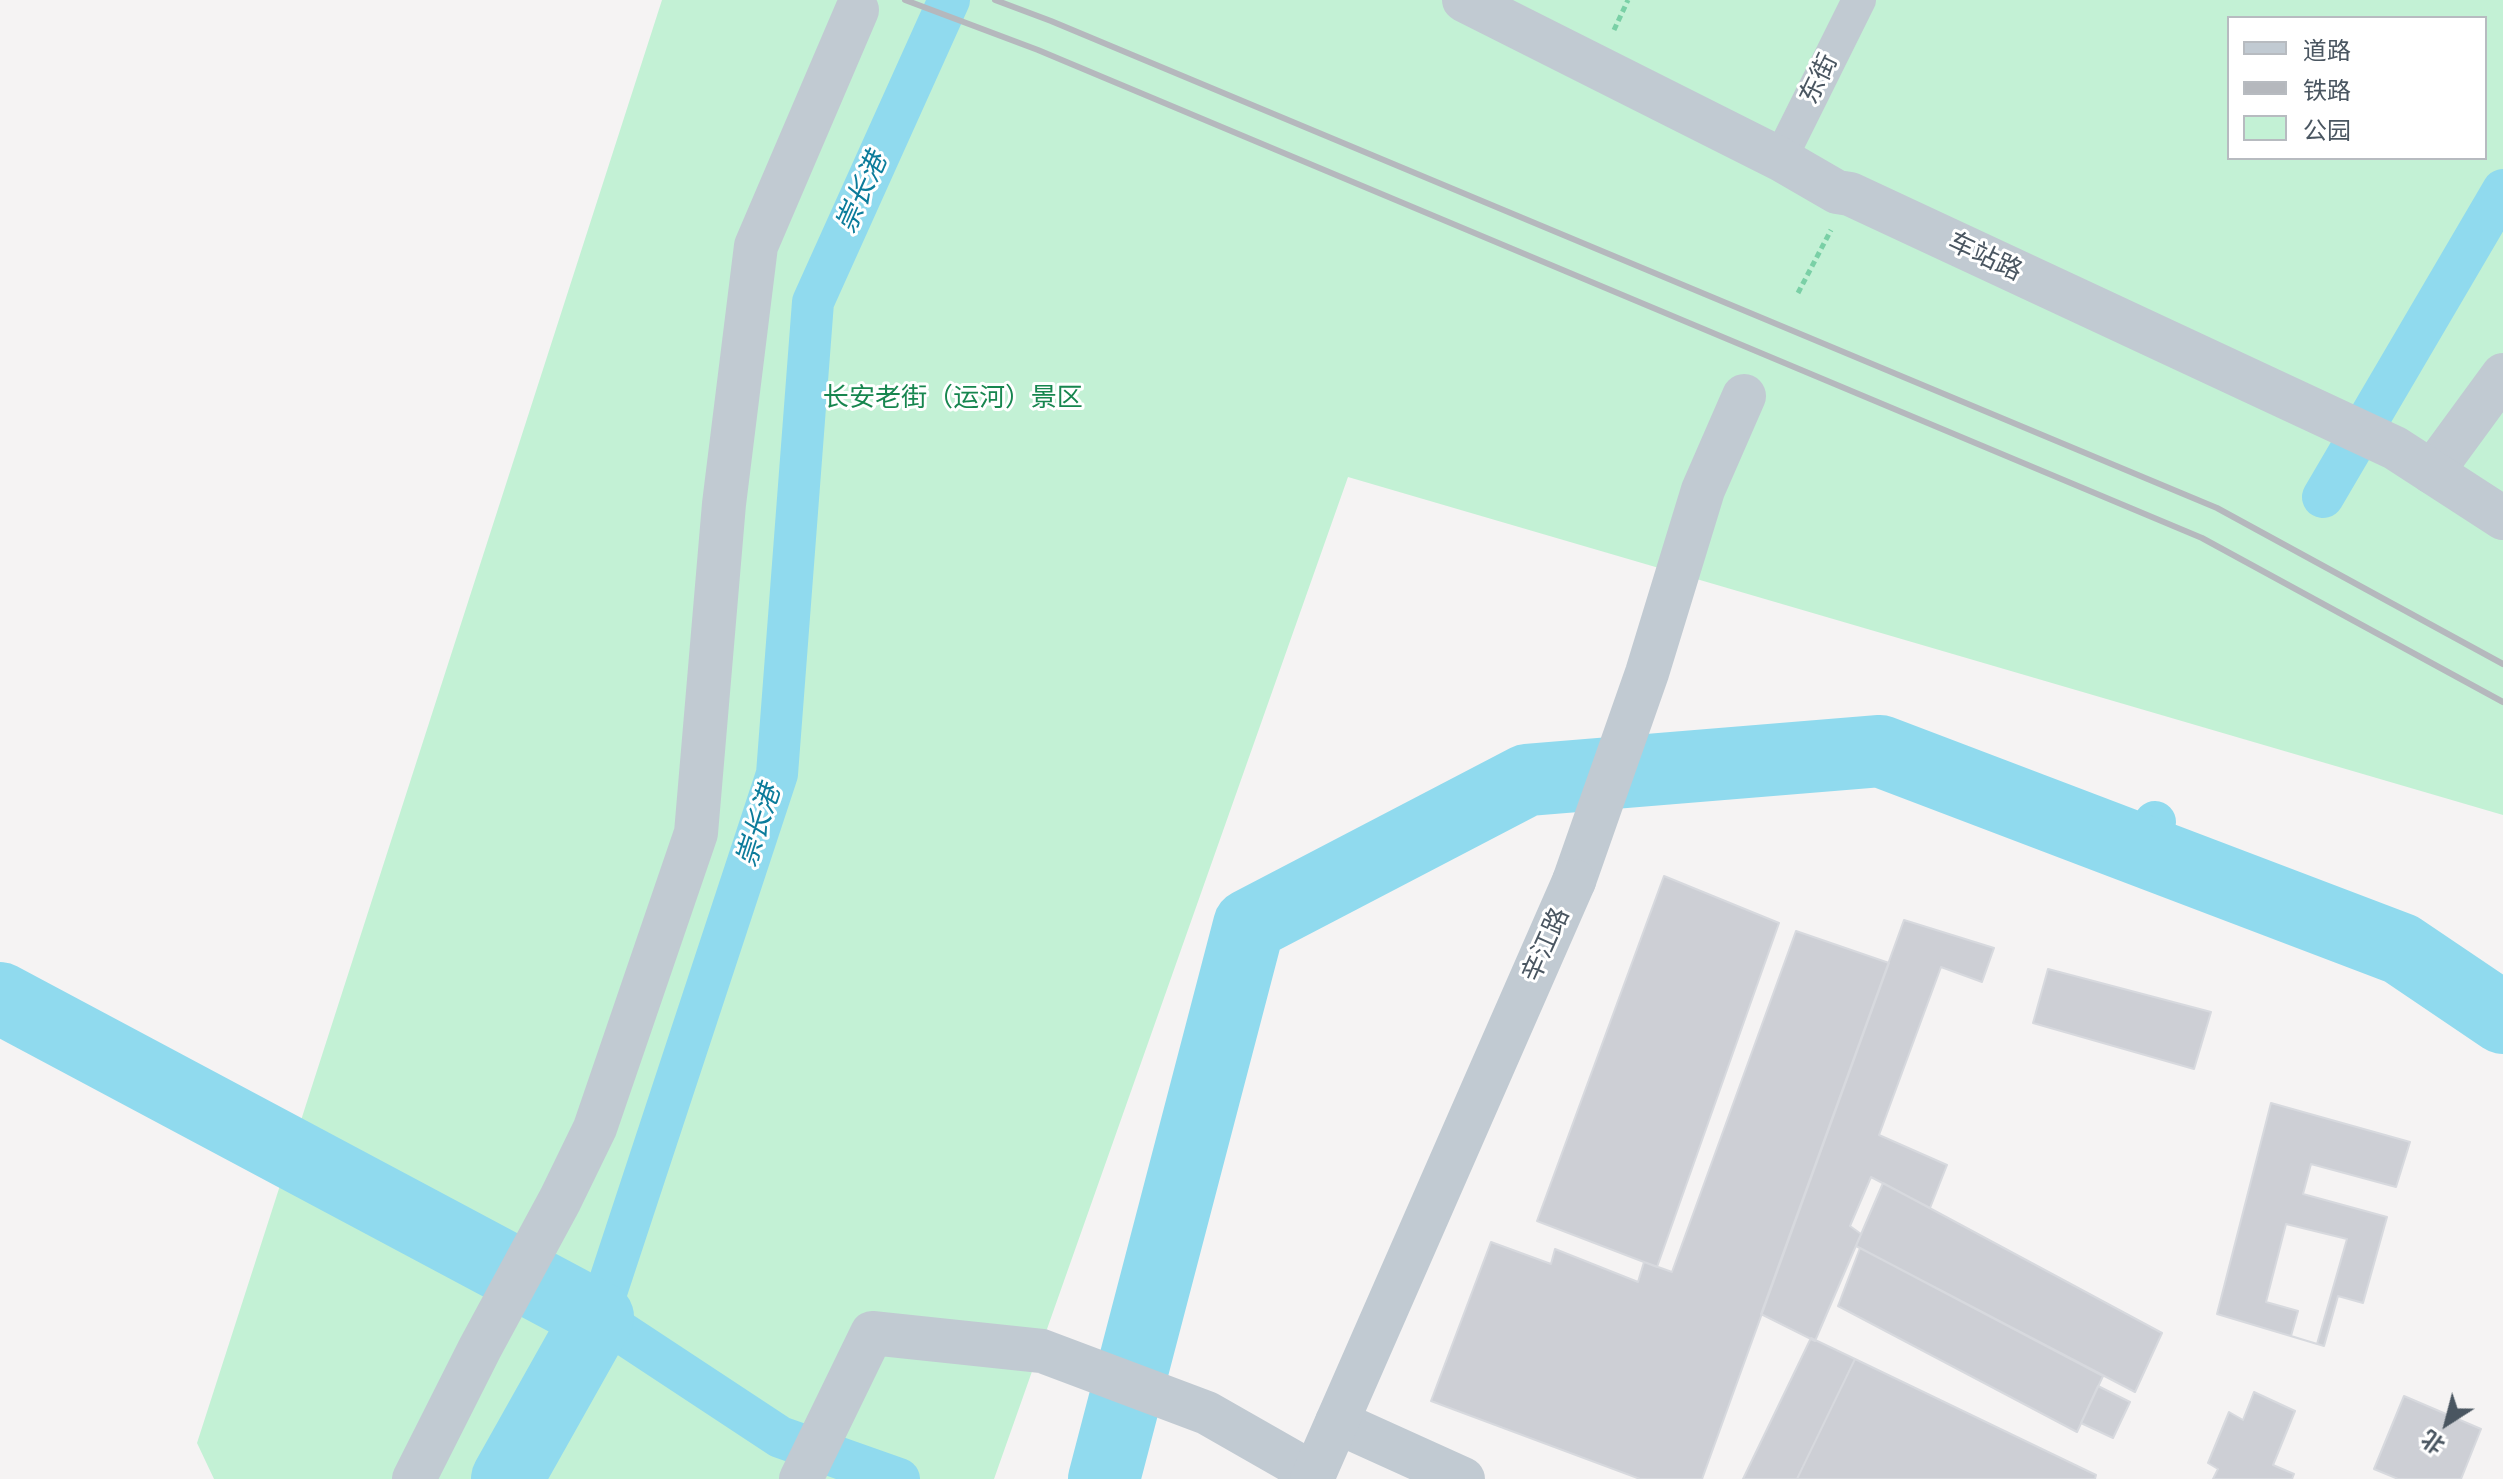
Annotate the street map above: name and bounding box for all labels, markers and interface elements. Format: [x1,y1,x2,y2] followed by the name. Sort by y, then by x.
[2227,16,2487,160] legend
[2303,36,2351,65] text: 道路
[1794,49,1844,109] street label: 东街
[2303,76,2351,105] text: 铁路
[2303,116,2351,145] text: 公园
[830,148,894,238] water label: 崇长港
[1943,226,2027,288] street label: 车站路
[823,382,1083,414] park label: 长安老街（运河）景区
[730,781,788,871] water label: 崇长港
[1516,903,1576,987] street label: 辛江路
[2407,1383,2487,1463] north arrow
[2416,1425,2449,1459] text: 北

